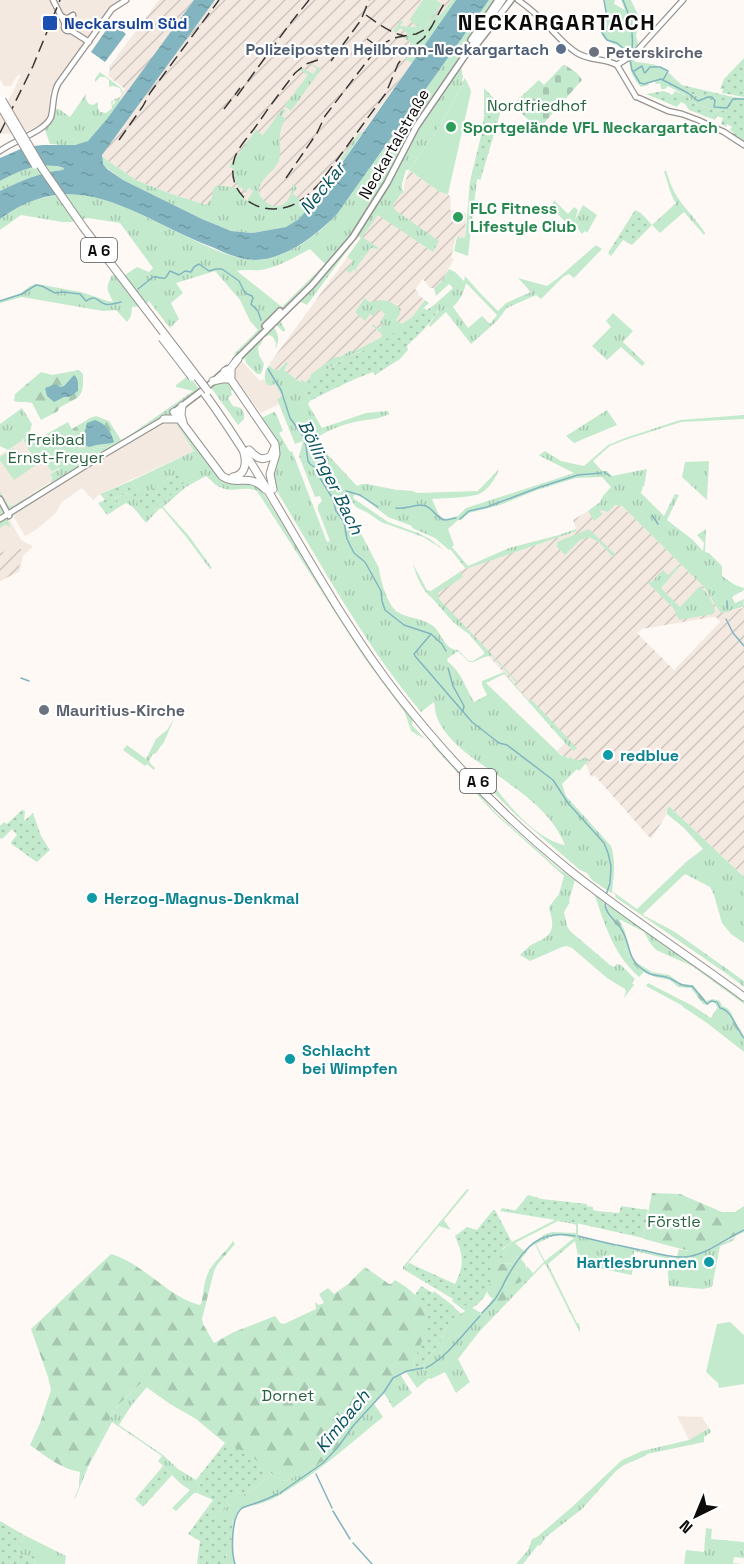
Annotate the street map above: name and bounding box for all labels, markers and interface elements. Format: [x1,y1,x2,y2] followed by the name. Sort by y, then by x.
[458,8,656,36] district label: NECKARGARTACH
[64,13,188,34] place label: Neckarsulm Süd
[41,14,59,32] marker: Neckarsulm Süd
[245,39,549,60] place label: Polizeiposten Heilbronn-Neckargartach
[554,42,568,56] marker: Polizeiposten Heilbronn-Neckargartach
[606,42,703,63] place label: Peterskirche
[587,45,601,59] marker: Peterskirche
[354,85,434,203] street label: Neckartalstraße
[487,95,587,116] park label: Nordfriedhof
[463,117,718,138] place label: Sportgelände VFL Neckargartach
[444,120,458,134] marker: Sportgelände VFL Neckargartach
[294,156,351,219] water label: Neckar
[470,198,576,237] place label: FLC Fitness Lifestyle Club
[451,210,465,224] marker: FLC Fitness Lifestyle Club
[81,238,117,262] road number: A 6
[293,416,369,539] water label: Böllinger Bach
[8,429,104,468] park label: Freibad Ernst-Freyer
[56,700,185,721] place label: Mauritius-Kirche
[37,703,51,717] marker: Mauritius-Kirche
[620,745,679,766] place label: redblue
[601,748,615,762] marker: redblue
[460,769,496,793] road number: A 6
[104,888,299,909] place label: Herzog-Magnus-Denkmal
[85,891,99,905] marker: Herzog-Magnus-Denkmal
[302,1040,398,1079] place label: Schlacht bei Wimpfen
[283,1052,297,1066] marker: Schlacht bei Wimpfen
[647,1211,701,1232] park label: Förstle
[577,1252,697,1273] place label: Hartlesbrunnen
[702,1255,716,1269] marker: Hartlesbrunnen
[310,1384,375,1457] water label: Kimbach
[262,1385,314,1406] park label: Dornet
[666,1486,726,1546] north arrow
[675,1515,697,1538] text: N

